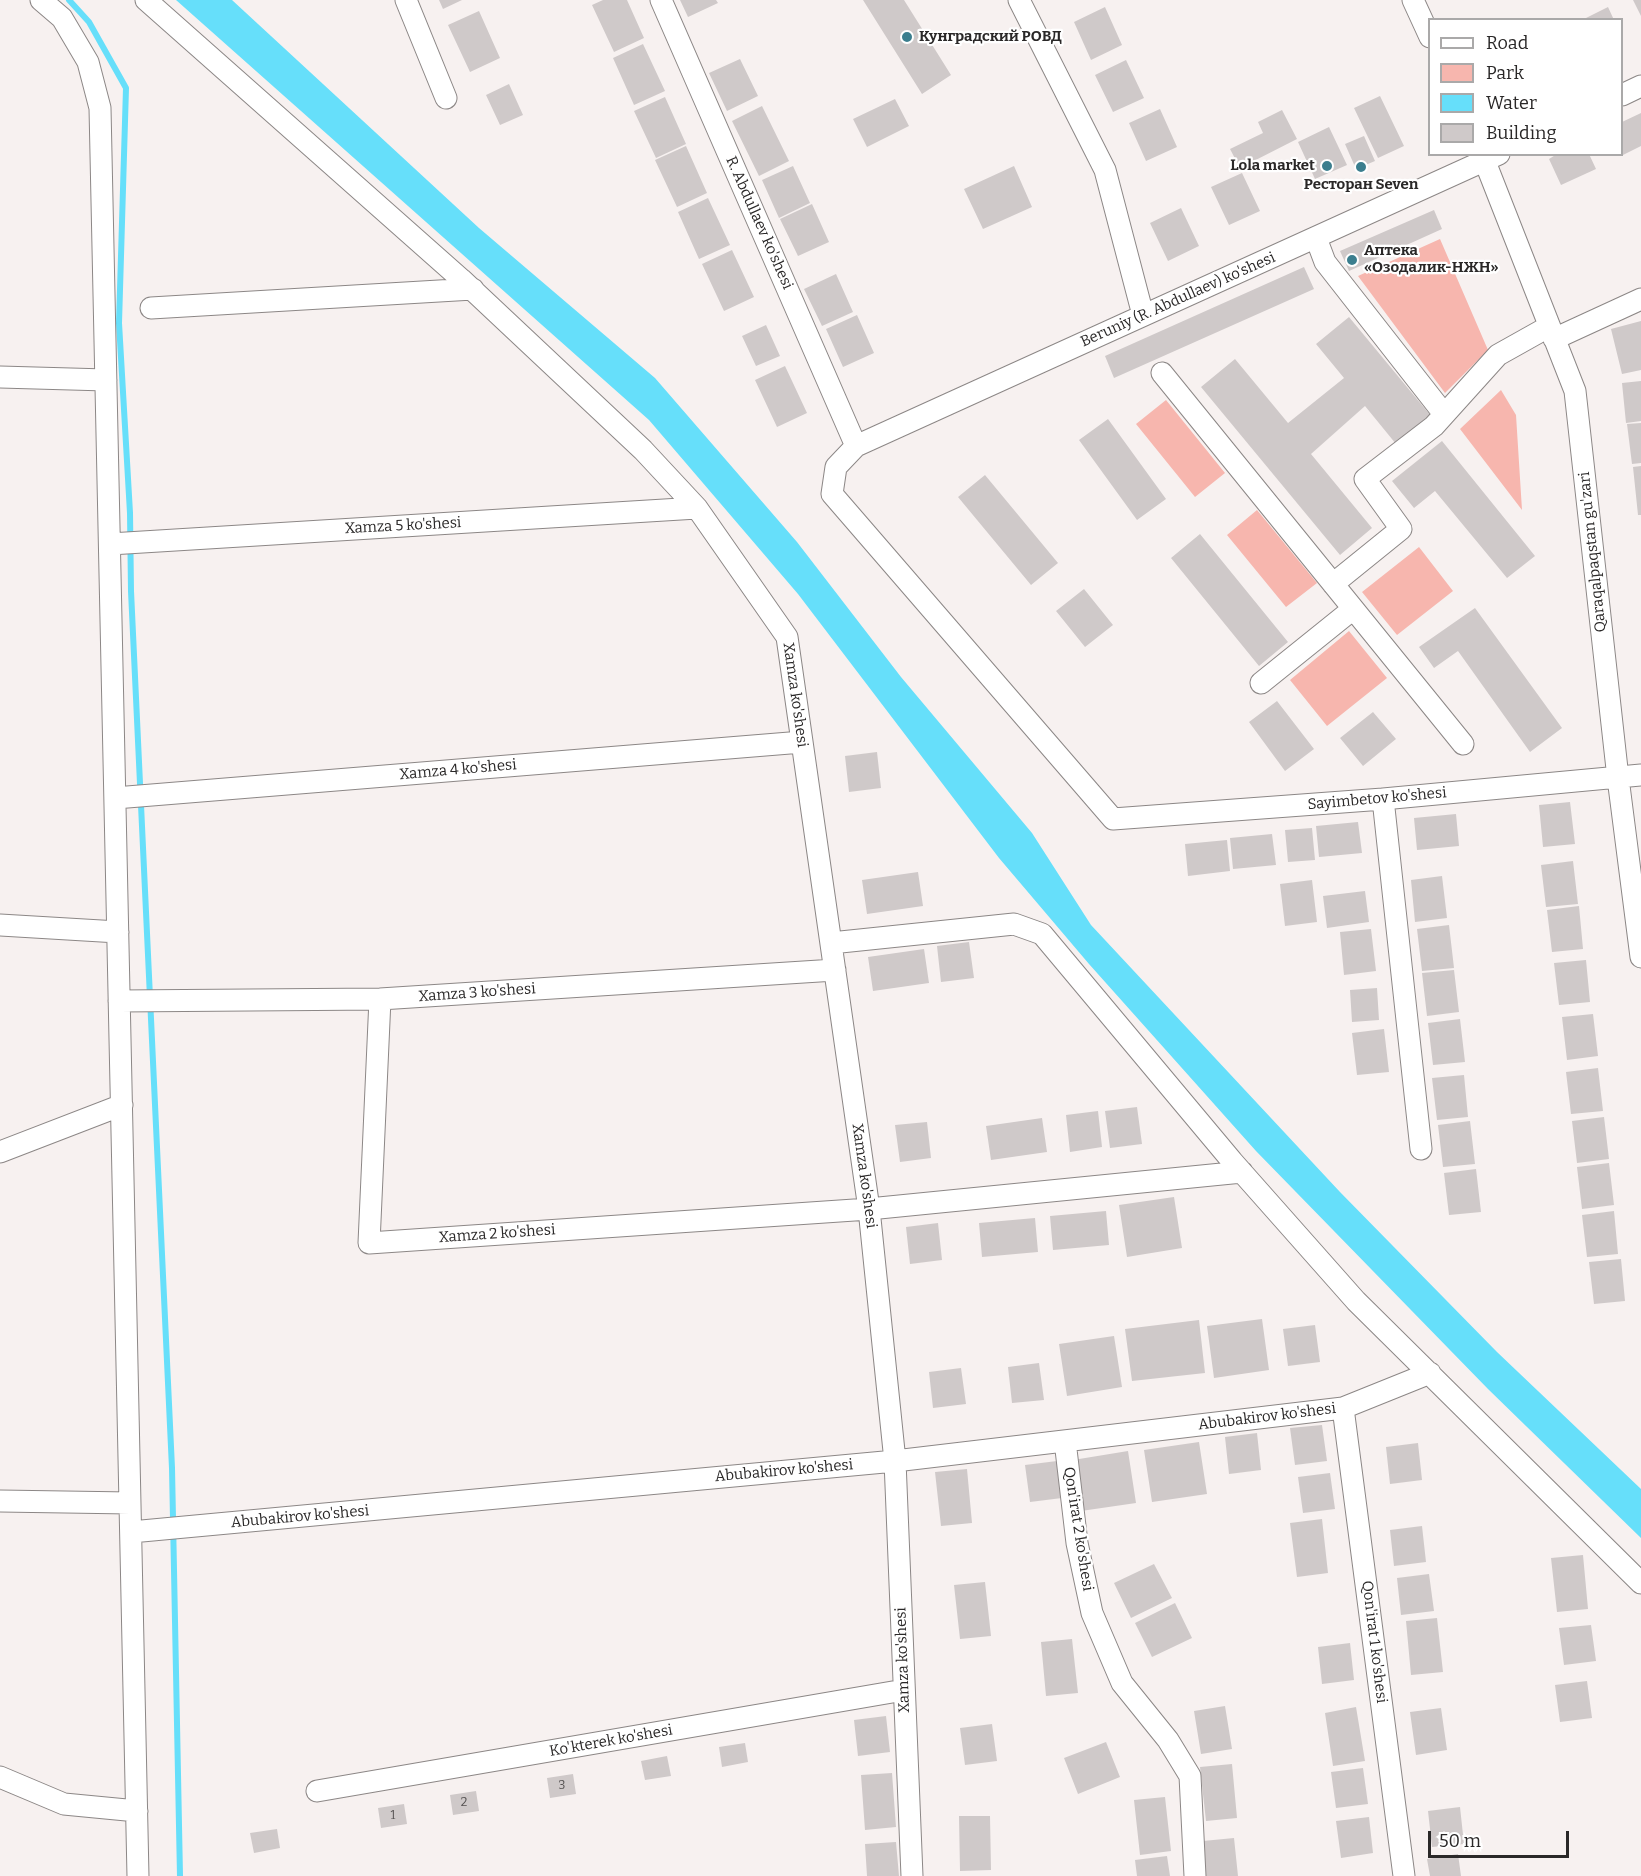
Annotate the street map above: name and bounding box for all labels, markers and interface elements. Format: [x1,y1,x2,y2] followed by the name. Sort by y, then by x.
[1428,18,1623,156] legend
[919,28,1062,46] place label: Кунградский РОВД
[900,30,914,44] marker: Кунградский РОВД
[1486,32,1528,54] text: Road
[1486,62,1524,84] text: Park
[1486,92,1537,114] text: Water
[1486,122,1557,144] text: Building
[722,154,796,292] street label: R. Abdullaev ko'shesi
[1230,157,1315,175] place label: Lola market
[1320,159,1334,173] marker: Lola market
[1354,160,1368,174] marker: Ресторан Seven
[1304,176,1418,194] place label: Ресторан Seven
[1364,242,1499,277] place label: Аптека «Озодалик-НЖН»
[1078,249,1278,351] street label: Beruniy (R. Abdullaev) ko'shesi
[1345,253,1359,267] marker: Аптека «Озодалик-НЖН»
[1576,471,1610,633] street label: Qaraqalpaqstan gu'zari
[344,514,462,538] street label: Xamza 5 ko'shesi
[779,641,811,749] street label: Xamza ko'shesi
[399,756,517,784] street label: Xamza 4 ko'shesi
[1307,784,1447,814] street label: Sayimbetov ko'shesi
[418,980,536,1006] street label: Xamza 3 ko'shesi
[848,1122,880,1230] street label: Xamza ko'shesi
[438,1221,556,1247] street label: Xamza 2 ko'shesi
[1197,1400,1337,1434] street label: Abubakirov ko'shesi
[714,1456,854,1486] street label: Abubakirov ko'shesi
[1059,1466,1097,1592] street label: Qon'irat 2 ko'shesi
[230,1502,370,1532] street label: Abubakirov ko'shesi
[1358,1580,1390,1704] street label: Qon'irat 1 ko'shesi
[892,1607,914,1713] street label: Xamza ko'shesi
[548,1721,674,1761] street label: Ko'kterek ko'shesi
[559,1779,565,1793] house number: 3
[461,1796,467,1810] house number: 2
[391,1809,395,1823] house number: 1
[1431,1819,1572,1857] scale bar
[1439,1830,1481,1852] text: 50 m

